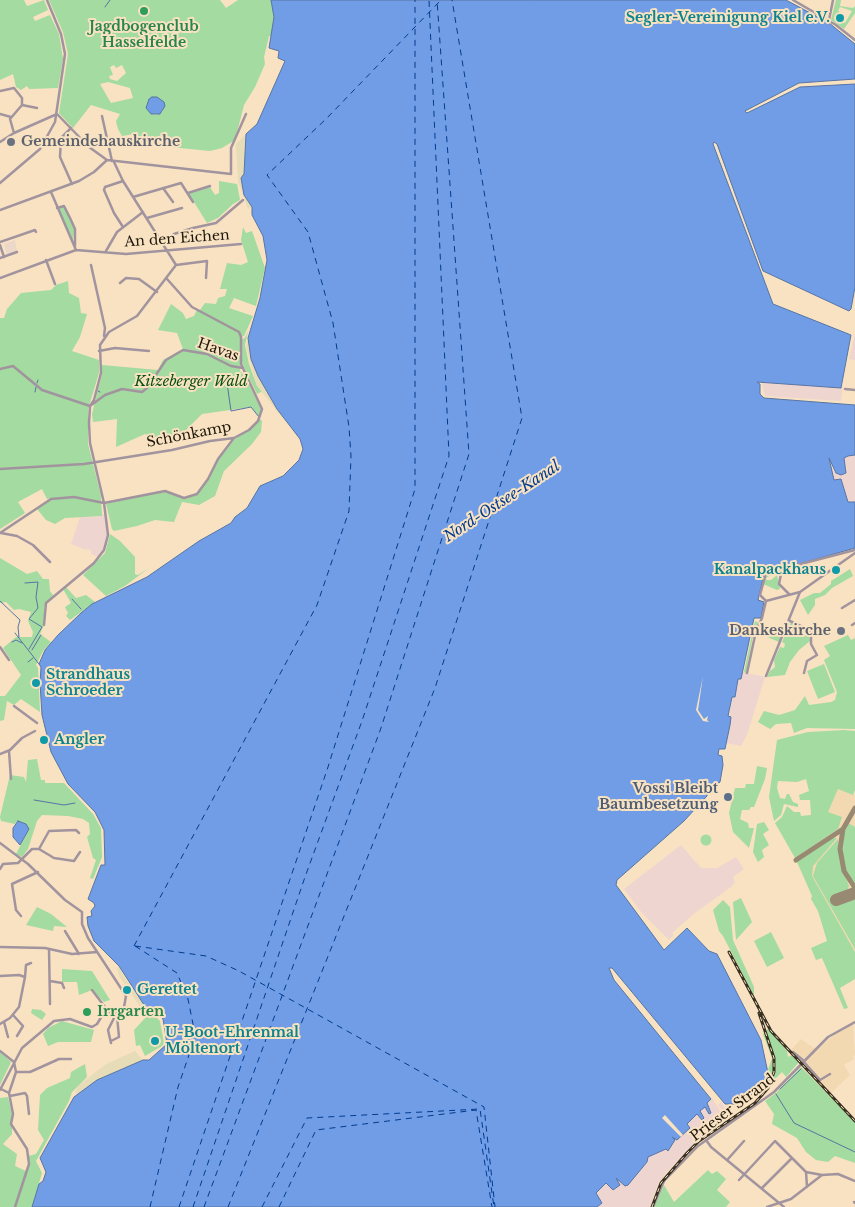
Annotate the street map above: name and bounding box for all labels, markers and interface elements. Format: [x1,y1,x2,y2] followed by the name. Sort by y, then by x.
[138,5,150,17] marker: Jagdbogenclub Hasselfelde
[626,10,830,26] place label: Segler-Vereinigung Kiel e.V.
[834,12,846,24] marker: Segler-Vereinigung Kiel e.V.
[89,19,199,52] place label: Jagdbogenclub Hasselfelde
[21,134,180,150] place label: Gemeindehauskirche
[5,136,17,148] marker: Gemeindehauskirche
[124,227,230,251] street label: An den Eichen
[195,335,241,365] street label: Havas
[134,374,248,390] park label: Kitzeberger Wald
[145,419,233,451] street label: Schönkamp
[440,458,564,546] water label: Nord-Ostsee-Kanal
[714,562,826,578] place label: Kanalpackhaus
[830,564,842,576] marker: Kanalpackhaus
[729,623,831,639] place label: Dankeskirche
[835,625,847,637] marker: Dankeskirche
[46,667,130,700] place label: Strandhaus Schroeder
[30,677,42,689] marker: Strandhaus Schroeder
[54,732,104,748] place label: Angler
[38,734,50,746] marker: Angler
[599,781,718,814] place label: Vossi Bleibt Baumbesetzung
[722,791,734,803] marker: Vossi Bleibt Baumbesetzung
[137,982,197,998] place label: Gerettet
[121,984,133,996] marker: Gerettet
[97,1004,164,1020] place label: Irrgarten
[81,1006,93,1018] marker: Irrgarten
[165,1025,299,1058] place label: U-Boot-Ehrenmal Möltenort
[149,1035,161,1047] marker: U-Boot-Ehrenmal Möltenort
[687,1071,779,1145] street label: Prieser Strand

